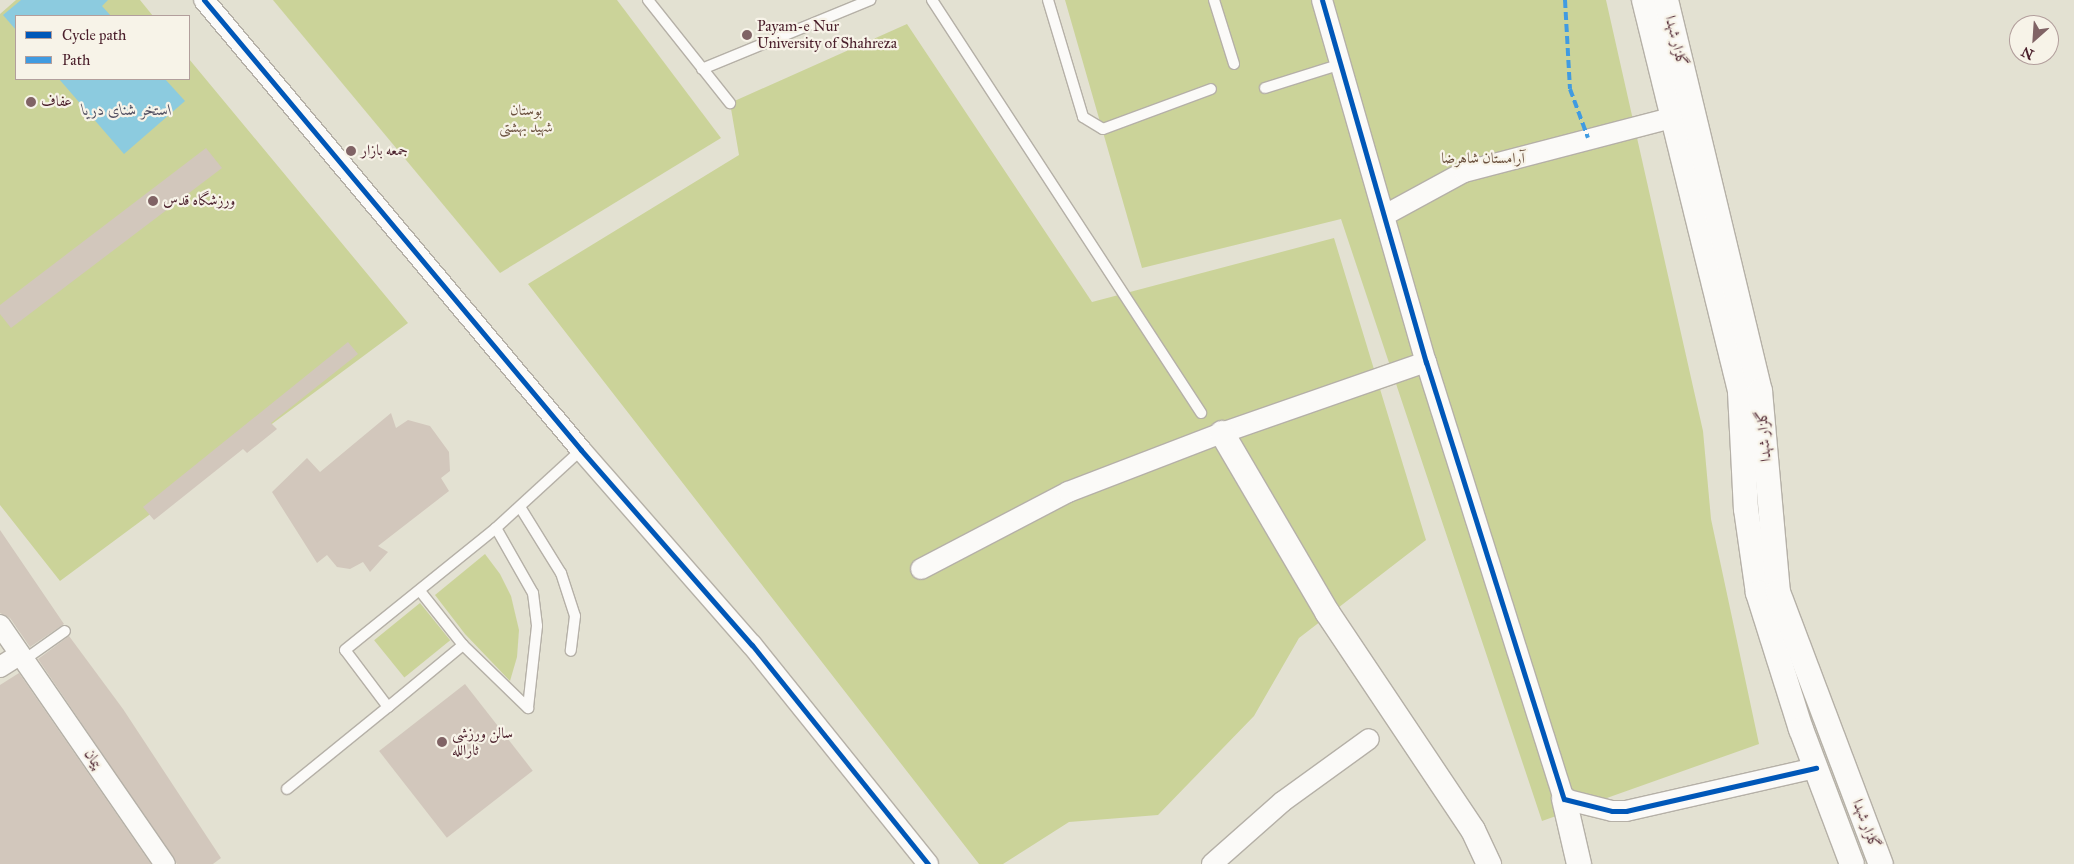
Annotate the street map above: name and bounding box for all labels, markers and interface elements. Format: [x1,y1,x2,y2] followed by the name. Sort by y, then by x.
[1661,14,1691,68] street label: گلزار شهدا
[15,15,190,80] legend
[2009,15,2059,65] north arrow
[757,17,897,52] place label: Payam-e Nur University of Shahreza
[62,26,126,44] text: Cycle path
[741,29,753,41] marker: Payam-e Nur University of Shahreza
[2019,43,2037,63] text: N
[62,51,90,69] text: Path
[41,93,72,111] place label: عفاف
[25,96,37,108] marker: عفاف
[82,100,172,120] water label: استخر شنای دریا
[499,101,553,136] park label: بوستان شهید بهشتی
[361,142,408,160] place label: جمعه بازار
[345,145,357,157] marker: جمعه بازار
[1441,150,1525,168] park label: آرامستان شاهرضا
[163,192,235,210] place label: ورزشگاه قدس
[147,195,159,207] marker: ورزشگاه قدس
[1753,409,1775,463] street label: گلزار شهدا
[452,724,513,759] place label: سالن ورزشی ثارالله
[436,736,448,748] marker: سالن ورزشی ثارالله
[80,746,106,772] street label: پیمان
[1848,797,1884,851] street label: گلزار شهدا

